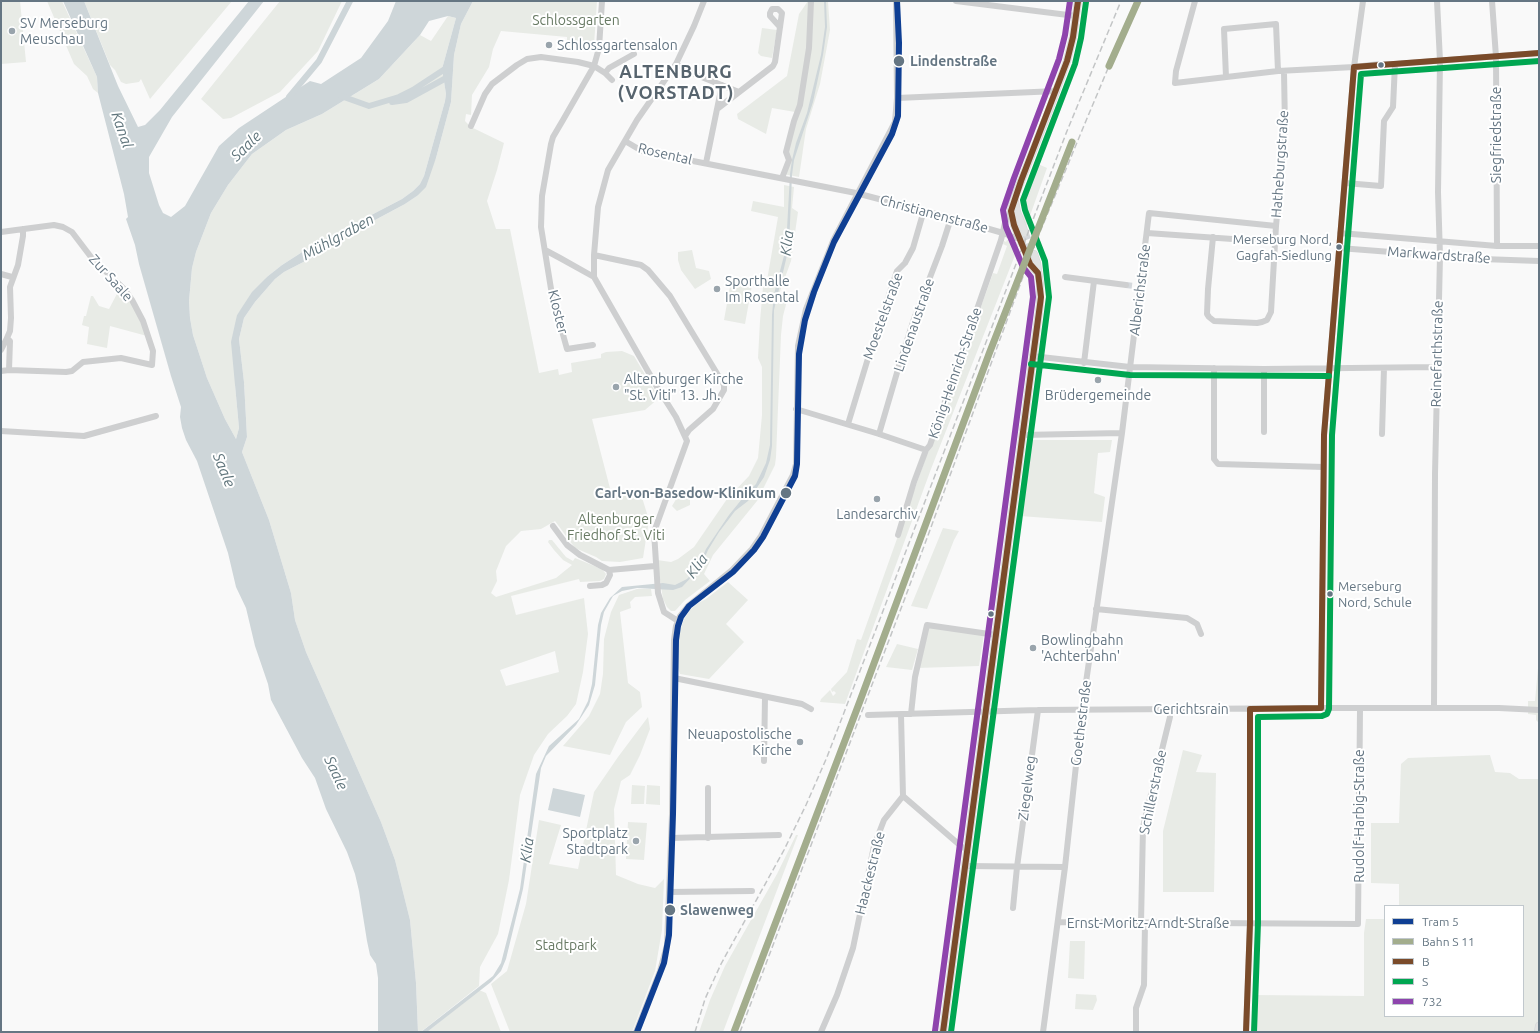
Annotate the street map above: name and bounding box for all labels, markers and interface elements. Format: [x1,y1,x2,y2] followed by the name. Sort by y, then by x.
[532,12,620,28] park label: Schlossgarten
[20,15,108,48] place label: SV Merseburg Meuschau
[7,26,17,36] marker: SV Merseburg Meuschau
[557,37,678,53] place label: Schlossgartensalon
[544,40,554,50] marker: Schlossgartensalon
[910,53,997,69] place label: Lindenstraße
[892,54,906,68] marker: Lindenstraße
[1376,60,1386,70] unlabelled marker
[617,61,735,104] district label: ALTENBURG (VORSTADT)
[1488,87,1504,183] street label: Siegfriedstraße
[107,109,137,151] water label: Kanal
[1268,110,1292,218] street label: Hatheburgstraße
[227,127,265,165] water label: Saale
[636,140,694,168] street label: Rosental
[878,191,990,237] street label: Christianenstraße
[299,210,377,264] water label: Mühlgraben
[777,229,797,257] water label: Klia
[1233,232,1332,263] place label: Merseburg Nord, Gagfah-Siedlung
[1334,242,1344,252] marker: Merseburg Nord, Gagfah-Siedlung
[1126,243,1154,337] street label: Alberichstraße
[1387,243,1491,267] street label: Markwardstraße
[86,251,136,305] street label: Zur Saale
[859,270,907,362] street label: Moestelstraße
[725,273,799,306] place label: Sporthalle Im Rosental
[890,276,938,374] street label: Lindenaustraße
[712,284,722,294] marker: Sporthalle Im Rosental
[544,288,572,336] street label: Kloster
[1428,300,1446,408] street label: Reinefarthstraße
[925,305,985,441] street label: König-Heinrich-Straße
[624,371,743,404] place label: Altenburger Kirche "St. Viti" 13. Jh.
[1093,375,1103,385] marker: Brüdergemeinde
[611,382,621,392] marker: Altenburger Kirche "St. Viti" 13. Jh.
[1045,387,1151,403] place label: Brüdergemeinde
[209,450,239,490] water label: Saale
[595,485,776,501] place label: Carl-von-Basedow-Klinikum
[779,486,793,500] marker: Carl-von-Basedow-Klinikum
[872,494,882,504] marker: Landesarchiv
[836,506,918,522] place label: Landesarchiv
[567,511,665,544] park label: Altenburger Friedhof St. Viti
[682,550,712,582] water label: Klia
[1338,579,1412,610] place label: Merseburg Nord, Schule
[1325,589,1335,599] marker: Merseburg Nord, Schule
[986,609,996,619] unlabelled marker
[1041,632,1123,664] place label: Bowlingbahn 'Achterbahn'
[1028,643,1038,653] marker: Bowlingbahn 'Achterbahn'
[1067,679,1095,767] street label: Goethestraße
[1153,701,1229,717] street label: Gerichtsrain
[688,726,792,758] place label: Neuapostolische Kirche
[795,737,805,747] marker: Neuapostolische Kirche
[1136,748,1170,836] street label: Schillerstraße
[1351,749,1367,883] street label: Rudolf-Harbig-Straße
[320,753,352,793] water label: Saale
[1015,755,1039,821] street label: Ziegelweg
[562,825,628,858] place label: Sportplatz Stadtpark
[852,830,888,916] street label: Haackestraße
[516,836,538,864] water label: Klia
[631,836,641,846] marker: Sportplatz Stadtpark
[680,902,754,918] place label: Slawenweg
[663,903,677,917] marker: Slawenweg
[1384,905,1524,1017] legend
[1067,915,1229,931] street label: Ernst-Moritz-Arndt-Straße
[1422,915,1459,928] text: Tram 5
[1422,935,1475,948] text: Bahn S 11
[535,937,597,953] park label: Stadtpark
[1422,955,1430,968] text: B
[1422,975,1428,988] text: S
[1422,995,1442,1008] text: 732

